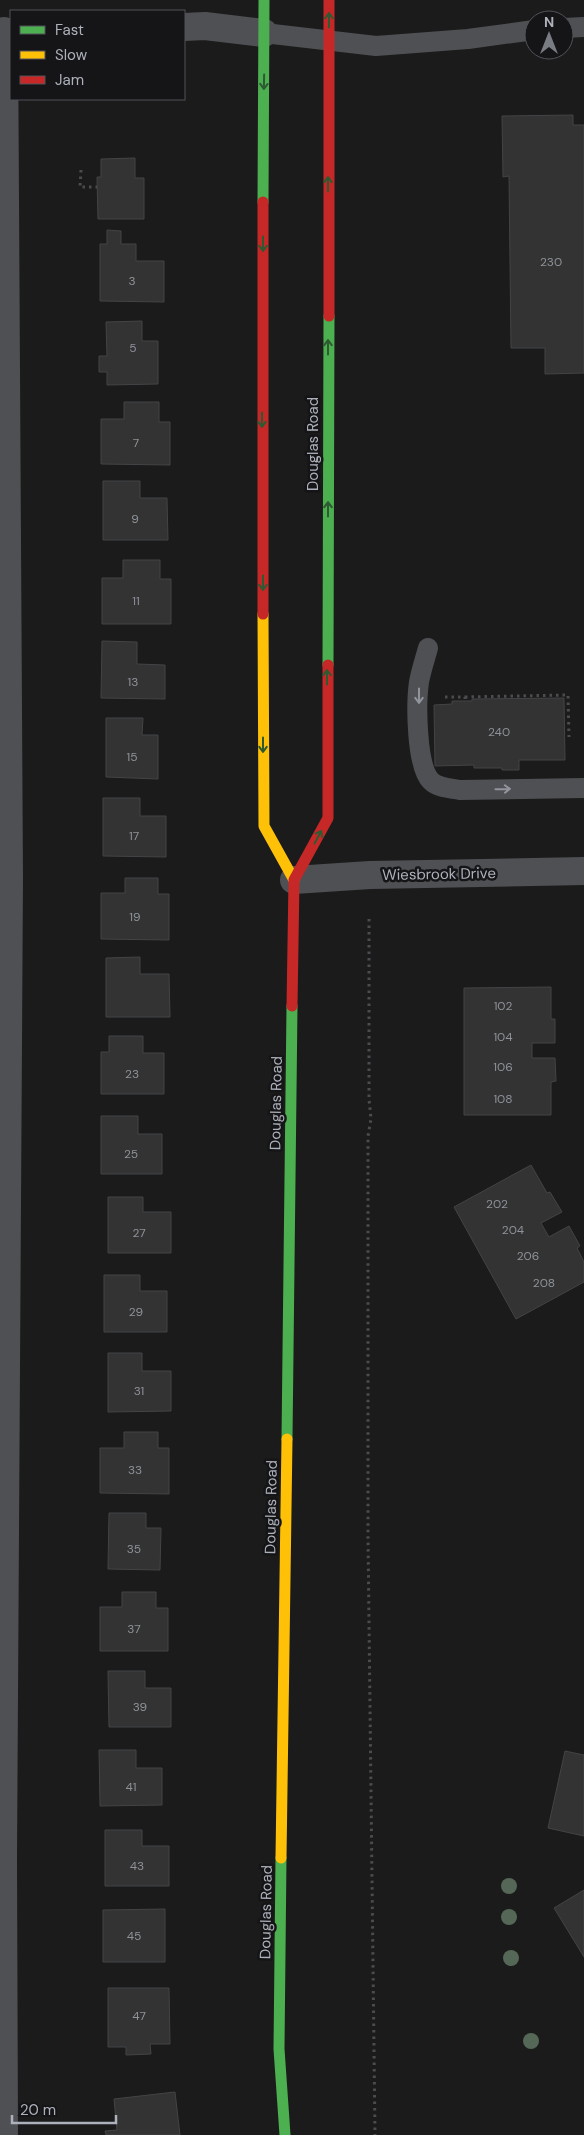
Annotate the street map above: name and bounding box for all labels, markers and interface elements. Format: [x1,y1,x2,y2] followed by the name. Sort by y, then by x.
[10,10,185,100] legend
[524,10,574,60] north arrow
[324,12,334,28] one-way arrow
[544,13,554,31] text: N
[55,20,84,40] text: Fast
[55,45,88,65] text: Slow
[55,70,84,90] text: Jam
[259,73,268,89] one-way arrow
[323,176,333,192] one-way arrow
[258,236,268,252] one-way arrow
[540,254,562,270] house number: 230
[128,273,136,289] house number: 3
[323,339,333,355] one-way arrow
[129,340,137,356] house number: 5
[303,397,323,491] street label: Douglas Road
[257,412,267,428] one-way arrow
[133,435,139,451] house number: 7
[323,501,333,518] one-way arrow
[131,511,139,527] house number: 9
[258,574,268,590] one-way arrow
[132,593,140,609] house number: 11
[322,670,332,686] one-way arrow
[128,674,138,690] house number: 13
[414,688,424,704] one-way arrow
[488,724,510,740] house number: 240
[258,736,268,753] one-way arrow
[126,749,138,765] house number: 15
[494,784,511,794] one-way arrow
[129,828,139,844] house number: 17
[313,831,323,845] one-way arrow
[382,863,496,885] street label: Wiesbrook Drive
[129,909,141,925] house number: 19
[494,998,512,1014] house number: 102
[493,1029,513,1045] house number: 104
[265,1056,287,1150] street label: Douglas Road
[493,1059,513,1075] house number: 106
[125,1066,139,1082] house number: 23
[493,1091,513,1107] house number: 108
[124,1146,138,1162] house number: 25
[486,1196,508,1212] house number: 202
[502,1222,524,1238] house number: 204
[132,1225,146,1241] house number: 27
[517,1248,539,1264] house number: 206
[533,1275,555,1291] house number: 208
[129,1304,143,1320] house number: 29
[134,1383,144,1399] house number: 31
[260,1460,282,1554] street label: Douglas Road
[128,1462,142,1478] house number: 33
[127,1541,141,1557] house number: 35
[127,1621,141,1637] house number: 37
[133,1699,147,1715] house number: 39
[125,1779,137,1795] house number: 41
[130,1858,144,1874] house number: 43
[255,1865,277,1959] street label: Douglas Road
[127,1928,141,1944] house number: 45
[132,2008,146,2024] house number: 47
[12,2092,116,2124] scale bar
[20,2100,56,2120] text: 20 m

